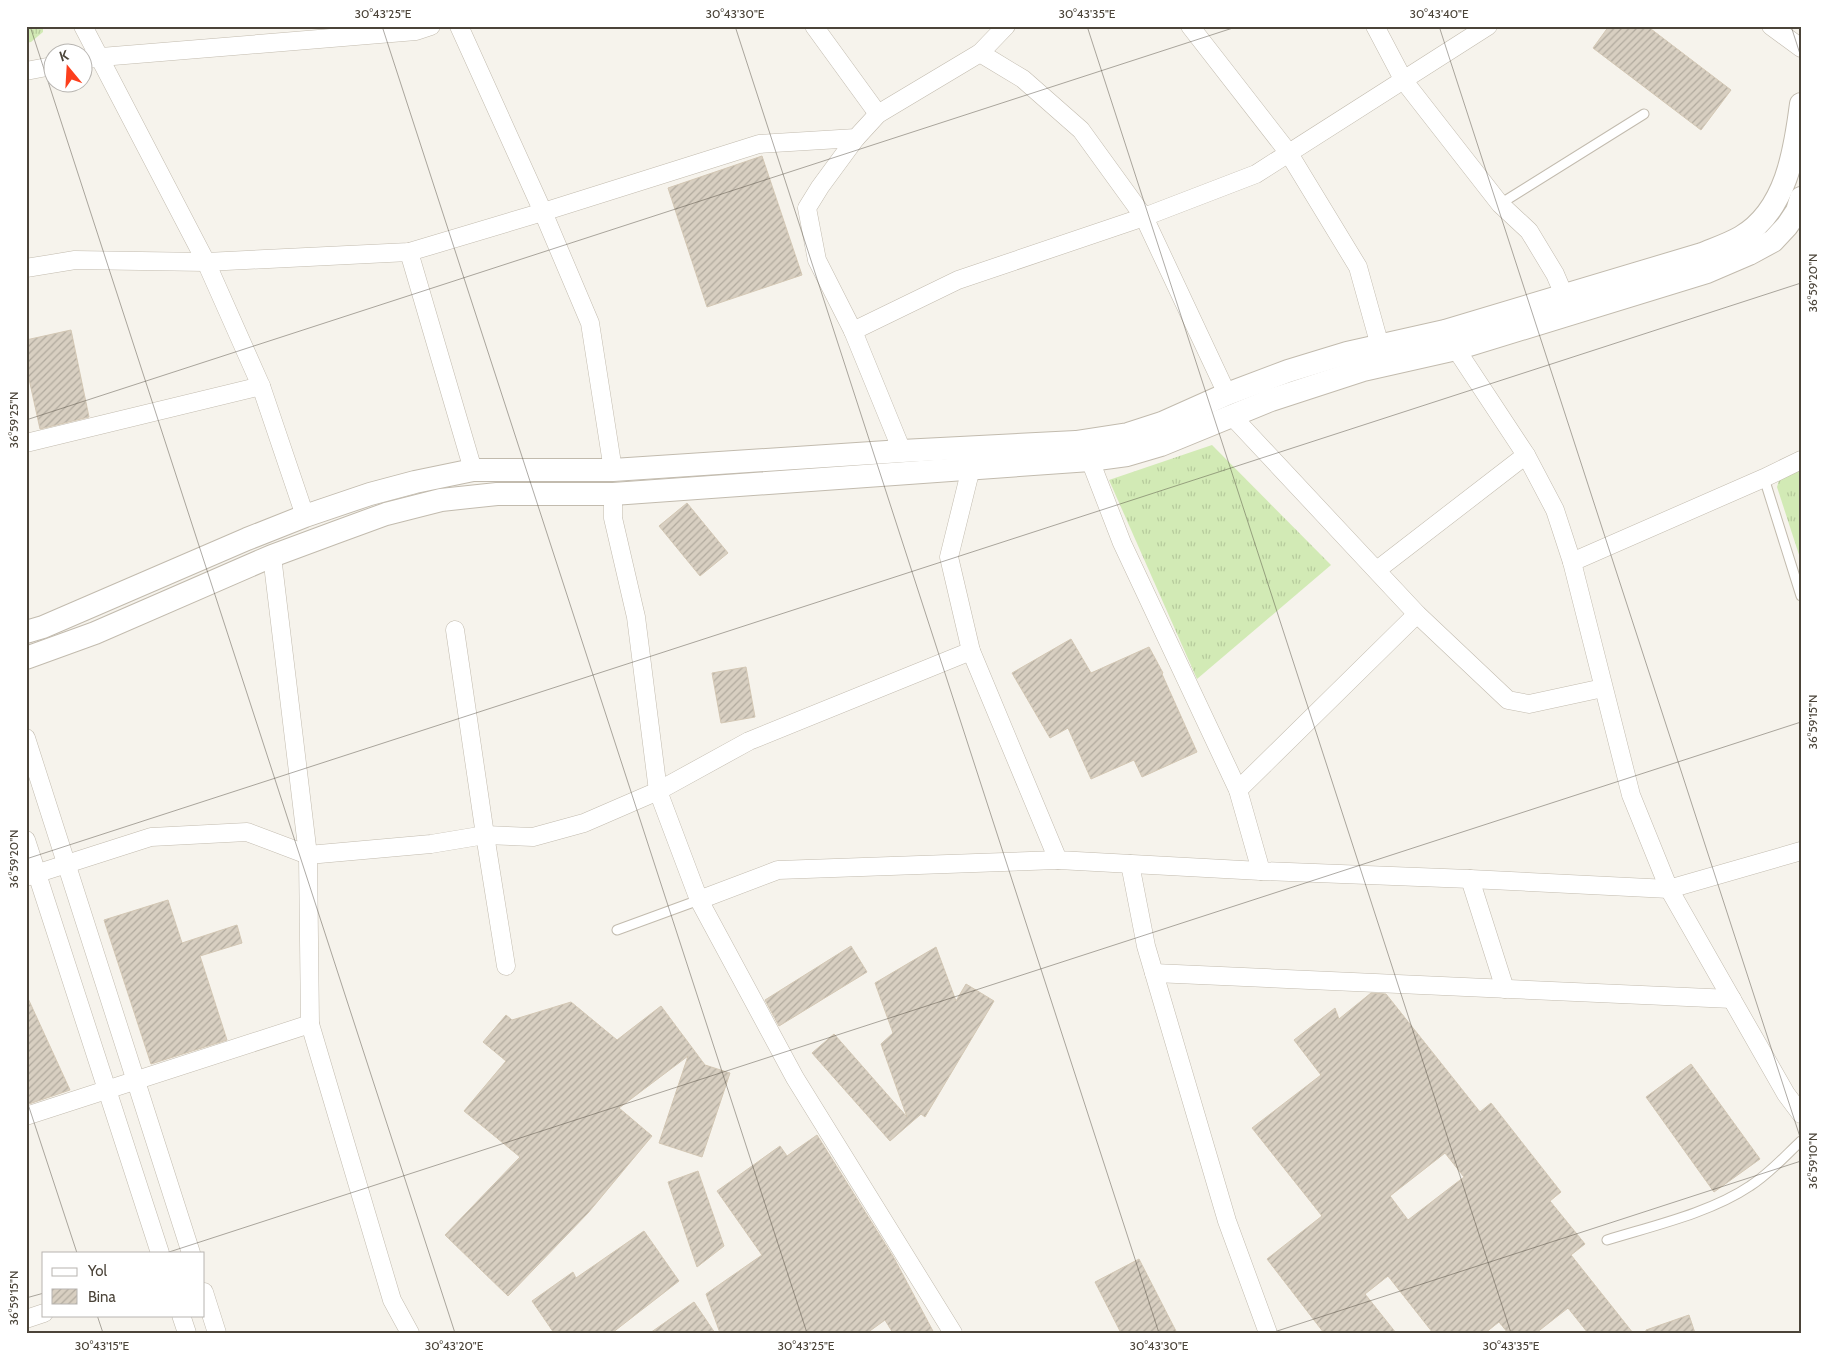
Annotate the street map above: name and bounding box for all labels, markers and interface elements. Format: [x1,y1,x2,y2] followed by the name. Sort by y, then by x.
[355,6,412,21] text: 30°43'25"E
[706,6,765,21] text: 30°43'30"E
[1058,6,1116,21] text: 30°43'35"E
[1409,6,1469,21] text: 30°43'40"E
[42,42,92,92] north arrow
[57,46,71,66] text: K
[1805,253,1820,313] text: 36°59'20"N
[6,391,21,449] text: 36°59'25"N
[1805,695,1820,749] text: 36°59'15"N
[6,829,21,889] text: 36°59'20"N
[1805,1133,1820,1189] text: 36°59'10"N
[42,1252,205,1316] legend
[87,1262,107,1280] text: Yol
[6,1271,21,1325] text: 36°59'15"N
[88,1288,116,1306] text: Bina
[75,1338,130,1353] text: 30°43'15"E
[425,1338,484,1353] text: 30°43'20"E
[778,1338,835,1353] text: 30°43'25"E
[1130,1338,1189,1353] text: 30°43'30"E
[1482,1338,1540,1353] text: 30°43'35"E

